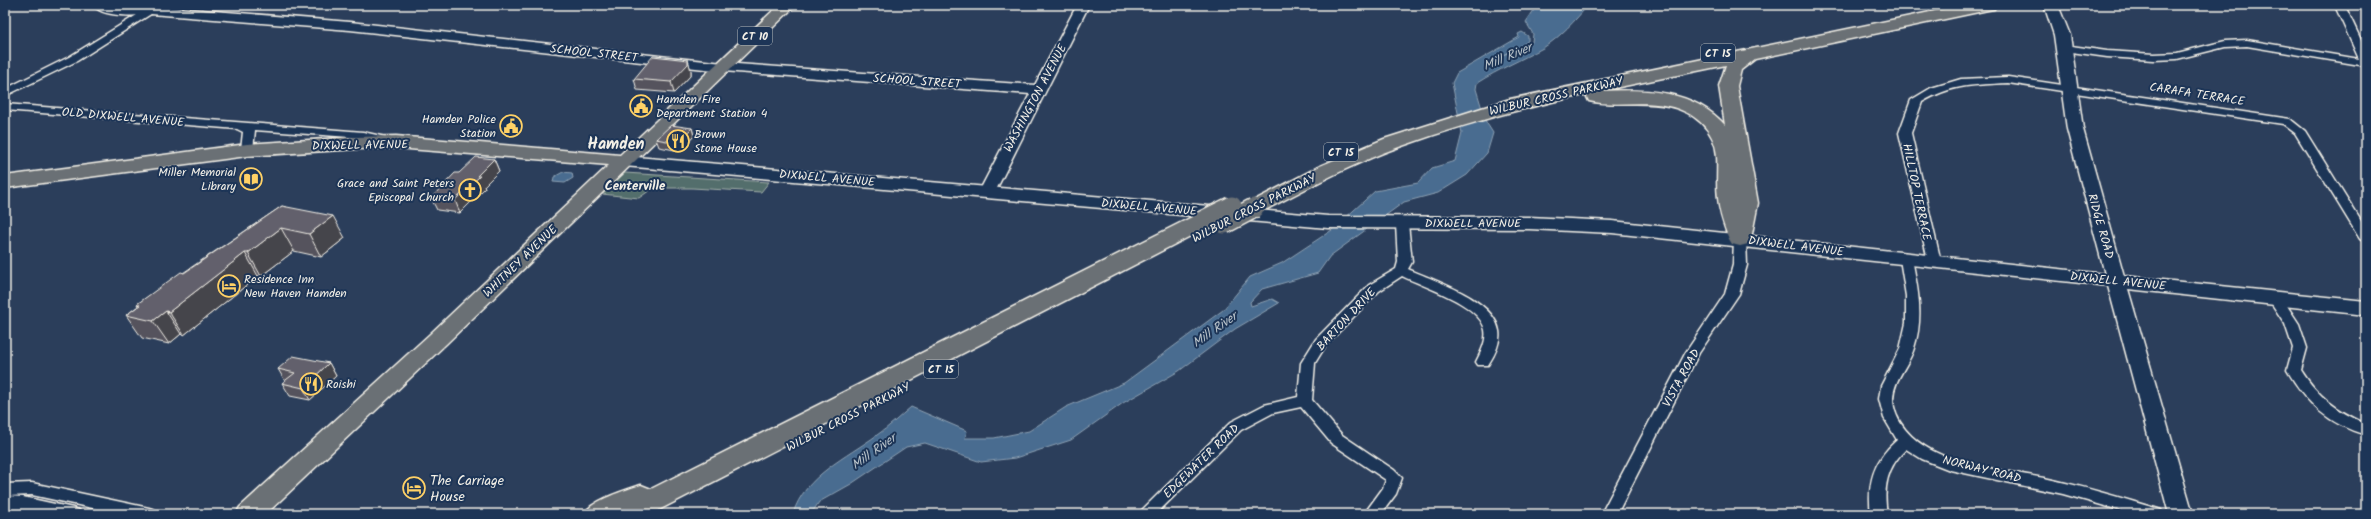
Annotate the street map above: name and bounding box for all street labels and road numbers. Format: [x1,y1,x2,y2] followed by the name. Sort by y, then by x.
[738,27,772,45] road number: CT 10
[549,39,640,68] street label: SCHOOL STREET
[999,40,1072,156] street label: WASHINGTON AVENUE
[1701,44,1735,62] road number: CT 15
[872,69,963,94] street label: SCHOOL STREET
[1487,72,1626,121] street label: WILBUR CROSS PARKWAY
[2148,78,2247,112] street label: CARAFA TERRACE
[61,103,186,132] street label: OLD DIXWELL AVENUE
[312,135,409,156] street label: DIXWELL AVENUE
[1897,142,1936,243] street label: HILLTOP TERRACE
[1324,143,1358,161] road number: CT 15
[778,165,877,192] street label: DIXWELL AVENUE
[1189,168,1321,248] street label: WILBUR CROSS PARKWAY
[2082,191,2119,261] street label: RIDGE ROAD
[1100,194,1199,221] street label: DIXWELL AVENUE
[1425,214,1522,233] street label: DIXWELL AVENUE
[479,220,563,302] street label: WHITNEY AVENUE
[1747,231,1846,262] street label: DIXWELL AVENUE
[2069,267,2168,296] street label: DIXWELL AVENUE
[1312,283,1381,355] street label: BARTON DRIVE
[1658,345,1705,411] street label: VISTA ROAD
[924,360,958,378] road number: CT 15
[783,377,915,457] street label: WILBUR CROSS PARKWAY
[1159,419,1244,503] street label: EDGEWATER ROAD
[1941,451,2023,488] street label: NORWAY ROAD

